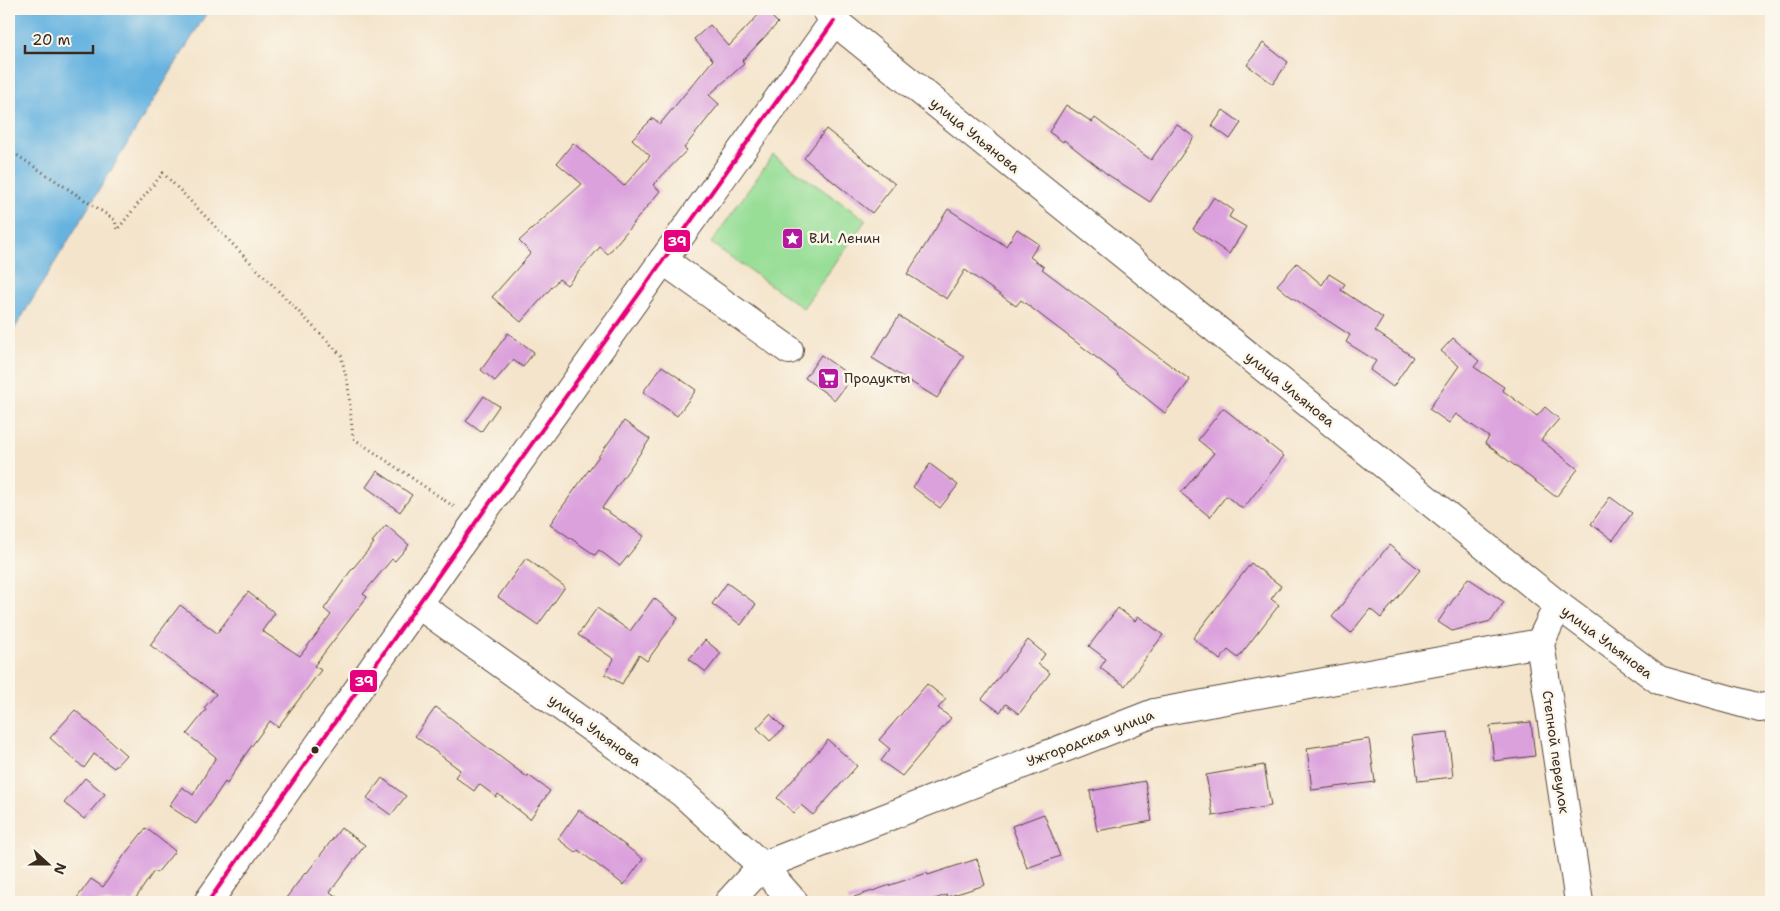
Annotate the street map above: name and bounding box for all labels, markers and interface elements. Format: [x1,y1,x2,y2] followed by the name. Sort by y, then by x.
[25,22,92,54] scale bar
[32,30,71,50] text: 20 m
[926,93,1024,177] street label: улица Ульянова
[781,226,805,250] place icon: В.И. Ленин
[663,229,691,253] line badge: 39
[809,229,880,247] place label: В.И. Ленин
[667,232,687,250] text: 39
[1241,347,1339,431] street label: улица Ульянова
[816,366,840,390] supermarket icon: Продукты
[844,369,911,387] place label: Продукты
[1558,602,1657,683] street label: улица Ульянова
[349,669,378,693] line badge: 39
[354,672,374,690] text: 39
[1538,689,1574,815] street label: Степной переулок
[545,690,645,770] street label: улица Ульянова
[1024,705,1157,771] street label: Ужгородская улица
[310,745,320,755] unlabelled marker
[22,838,72,888] north arrow
[50,860,71,877] text: N

